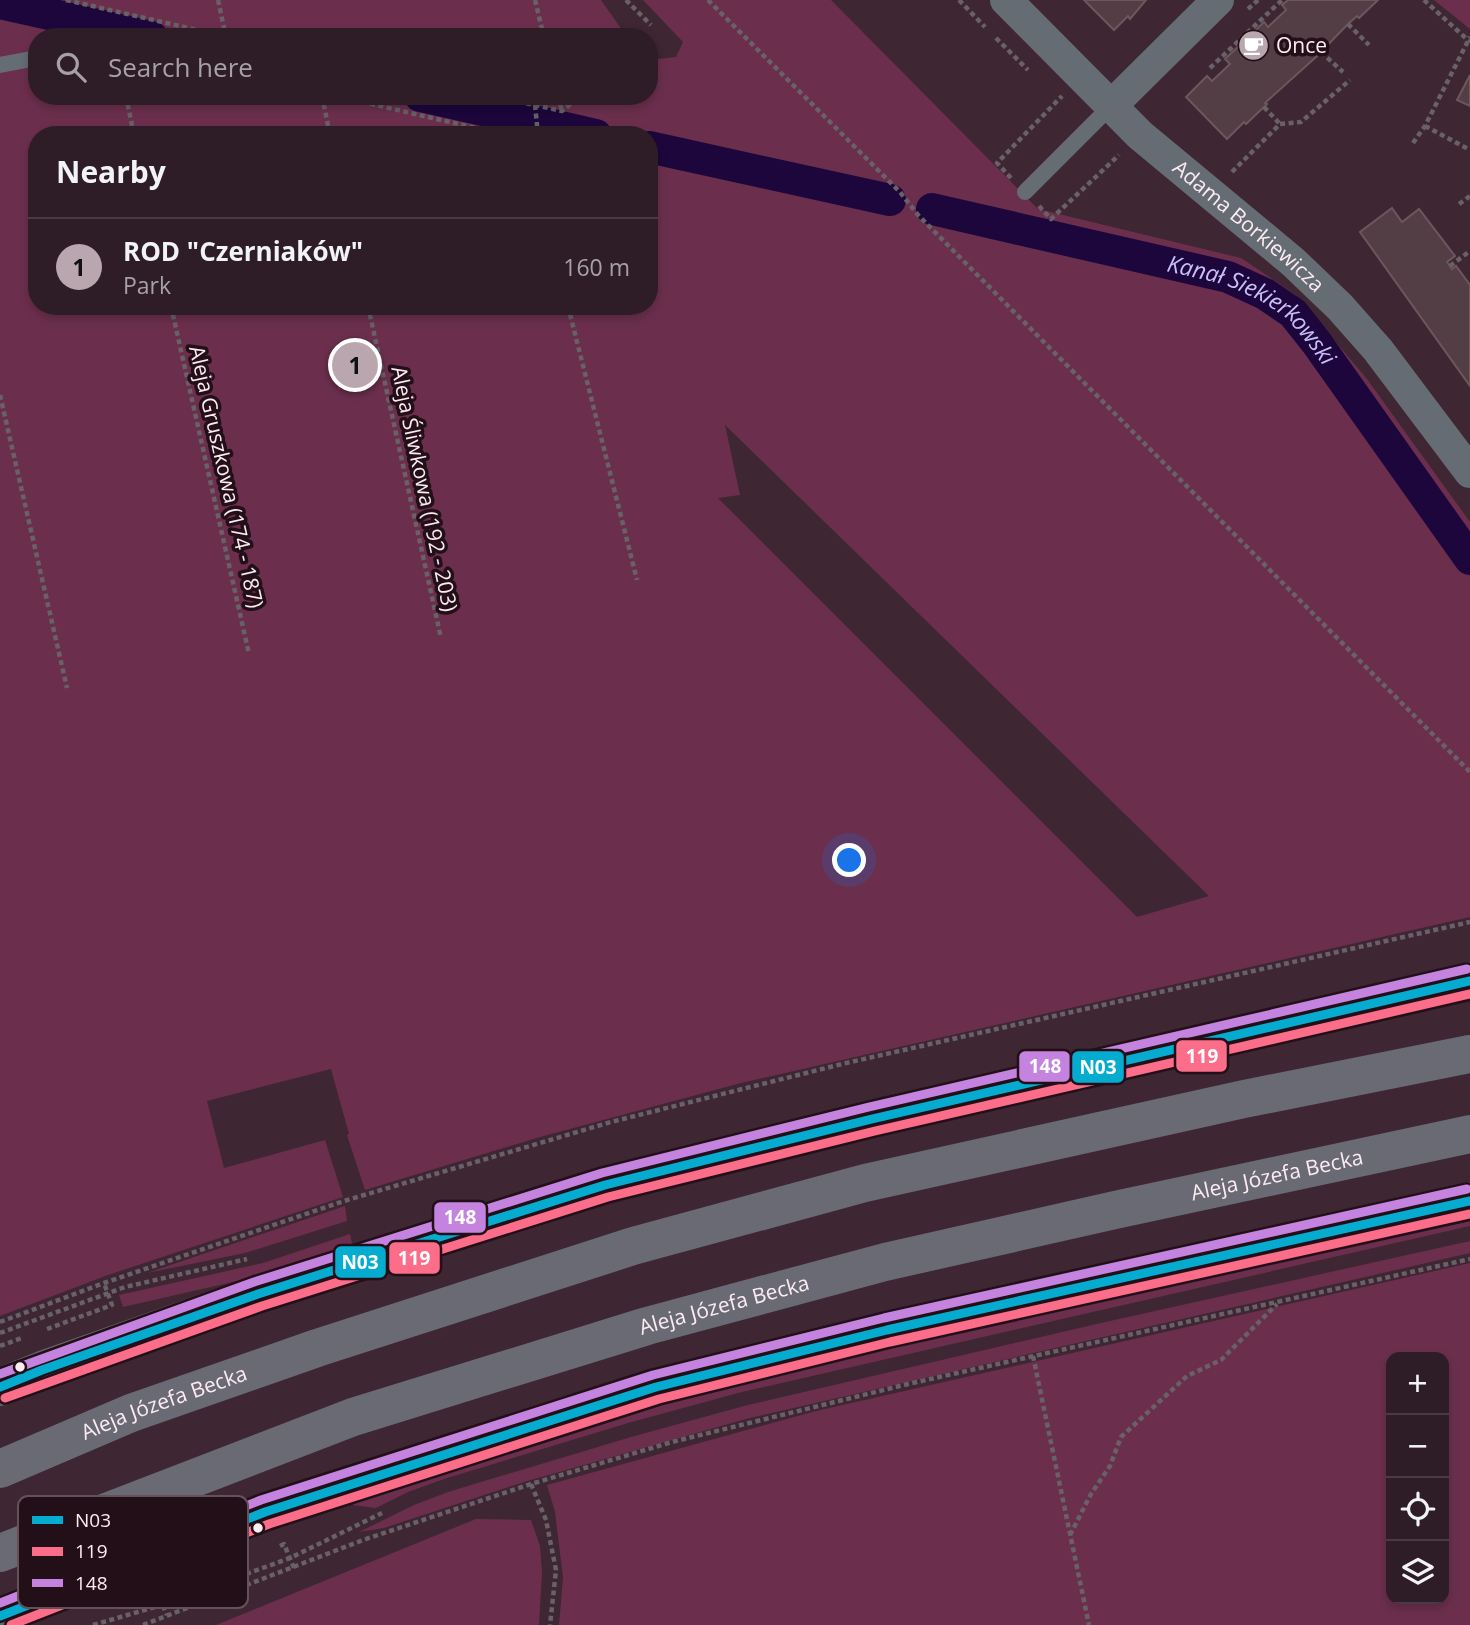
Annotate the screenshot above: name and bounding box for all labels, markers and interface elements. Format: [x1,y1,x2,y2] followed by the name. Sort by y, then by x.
[28,28,658,105] search box
[1236,29,1270,63] cafe icon: Once
[1276,31,1327,59] place label: Once
[52,48,90,86] icon: search
[108,49,253,85] text: Search here
[56,151,166,192] text: Nearby
[1167,153,1331,298] street label: Adama Borkiewicza
[123,233,363,269] text: ROD "Czerniaków"
[1164,247,1345,372] water label: Kanał Siekierkowski
[72,251,86,283] text: 1
[563,251,630,283] text: 160 m
[123,269,171,301] text: Park
[332,339,378,391] pin: 1
[183,343,271,611] street label: Aleja Gruszkowa (174 - 187)
[385,363,465,614] street label: Aleja Śliwkowa (192 - 203)
[832,843,866,877] your location
[1175,1039,1228,1073] line badge: 119
[1186,1043,1218,1069] text: 119
[1018,1050,1071,1083] line badge: 148
[1071,1050,1125,1084] line badge: N03
[1029,1053,1061,1079] text: 148
[1079,1054,1117,1080] text: N03
[1188,1142,1365,1206] street label: Aleja Józefa Becka
[433,1201,487,1234] line badge: 148
[444,1204,476,1230] text: 148
[388,1241,441,1275] line badge: 119
[334,1245,387,1279] line badge: N03
[398,1245,430,1271] text: 119
[341,1249,379,1275] text: N03
[635,1268,812,1341] street label: Aleja Józefa Becka
[1386,1352,1449,1604] map controls
[1386,1352,1449,1415] button: +
[76,1359,251,1446] street label: Aleja Józefa Becka
[13,1360,27,1374] unlabelled marker
[1386,1415,1449,1478] button: −
[1386,1478,1449,1541] button: locate
[18,1496,248,1608] legend
[75,1507,111,1533] text: N03
[251,1521,265,1535] unlabelled marker
[75,1538,108,1564] text: 119
[1386,1541,1449,1604] button: layers
[75,1570,108,1596] text: 148

